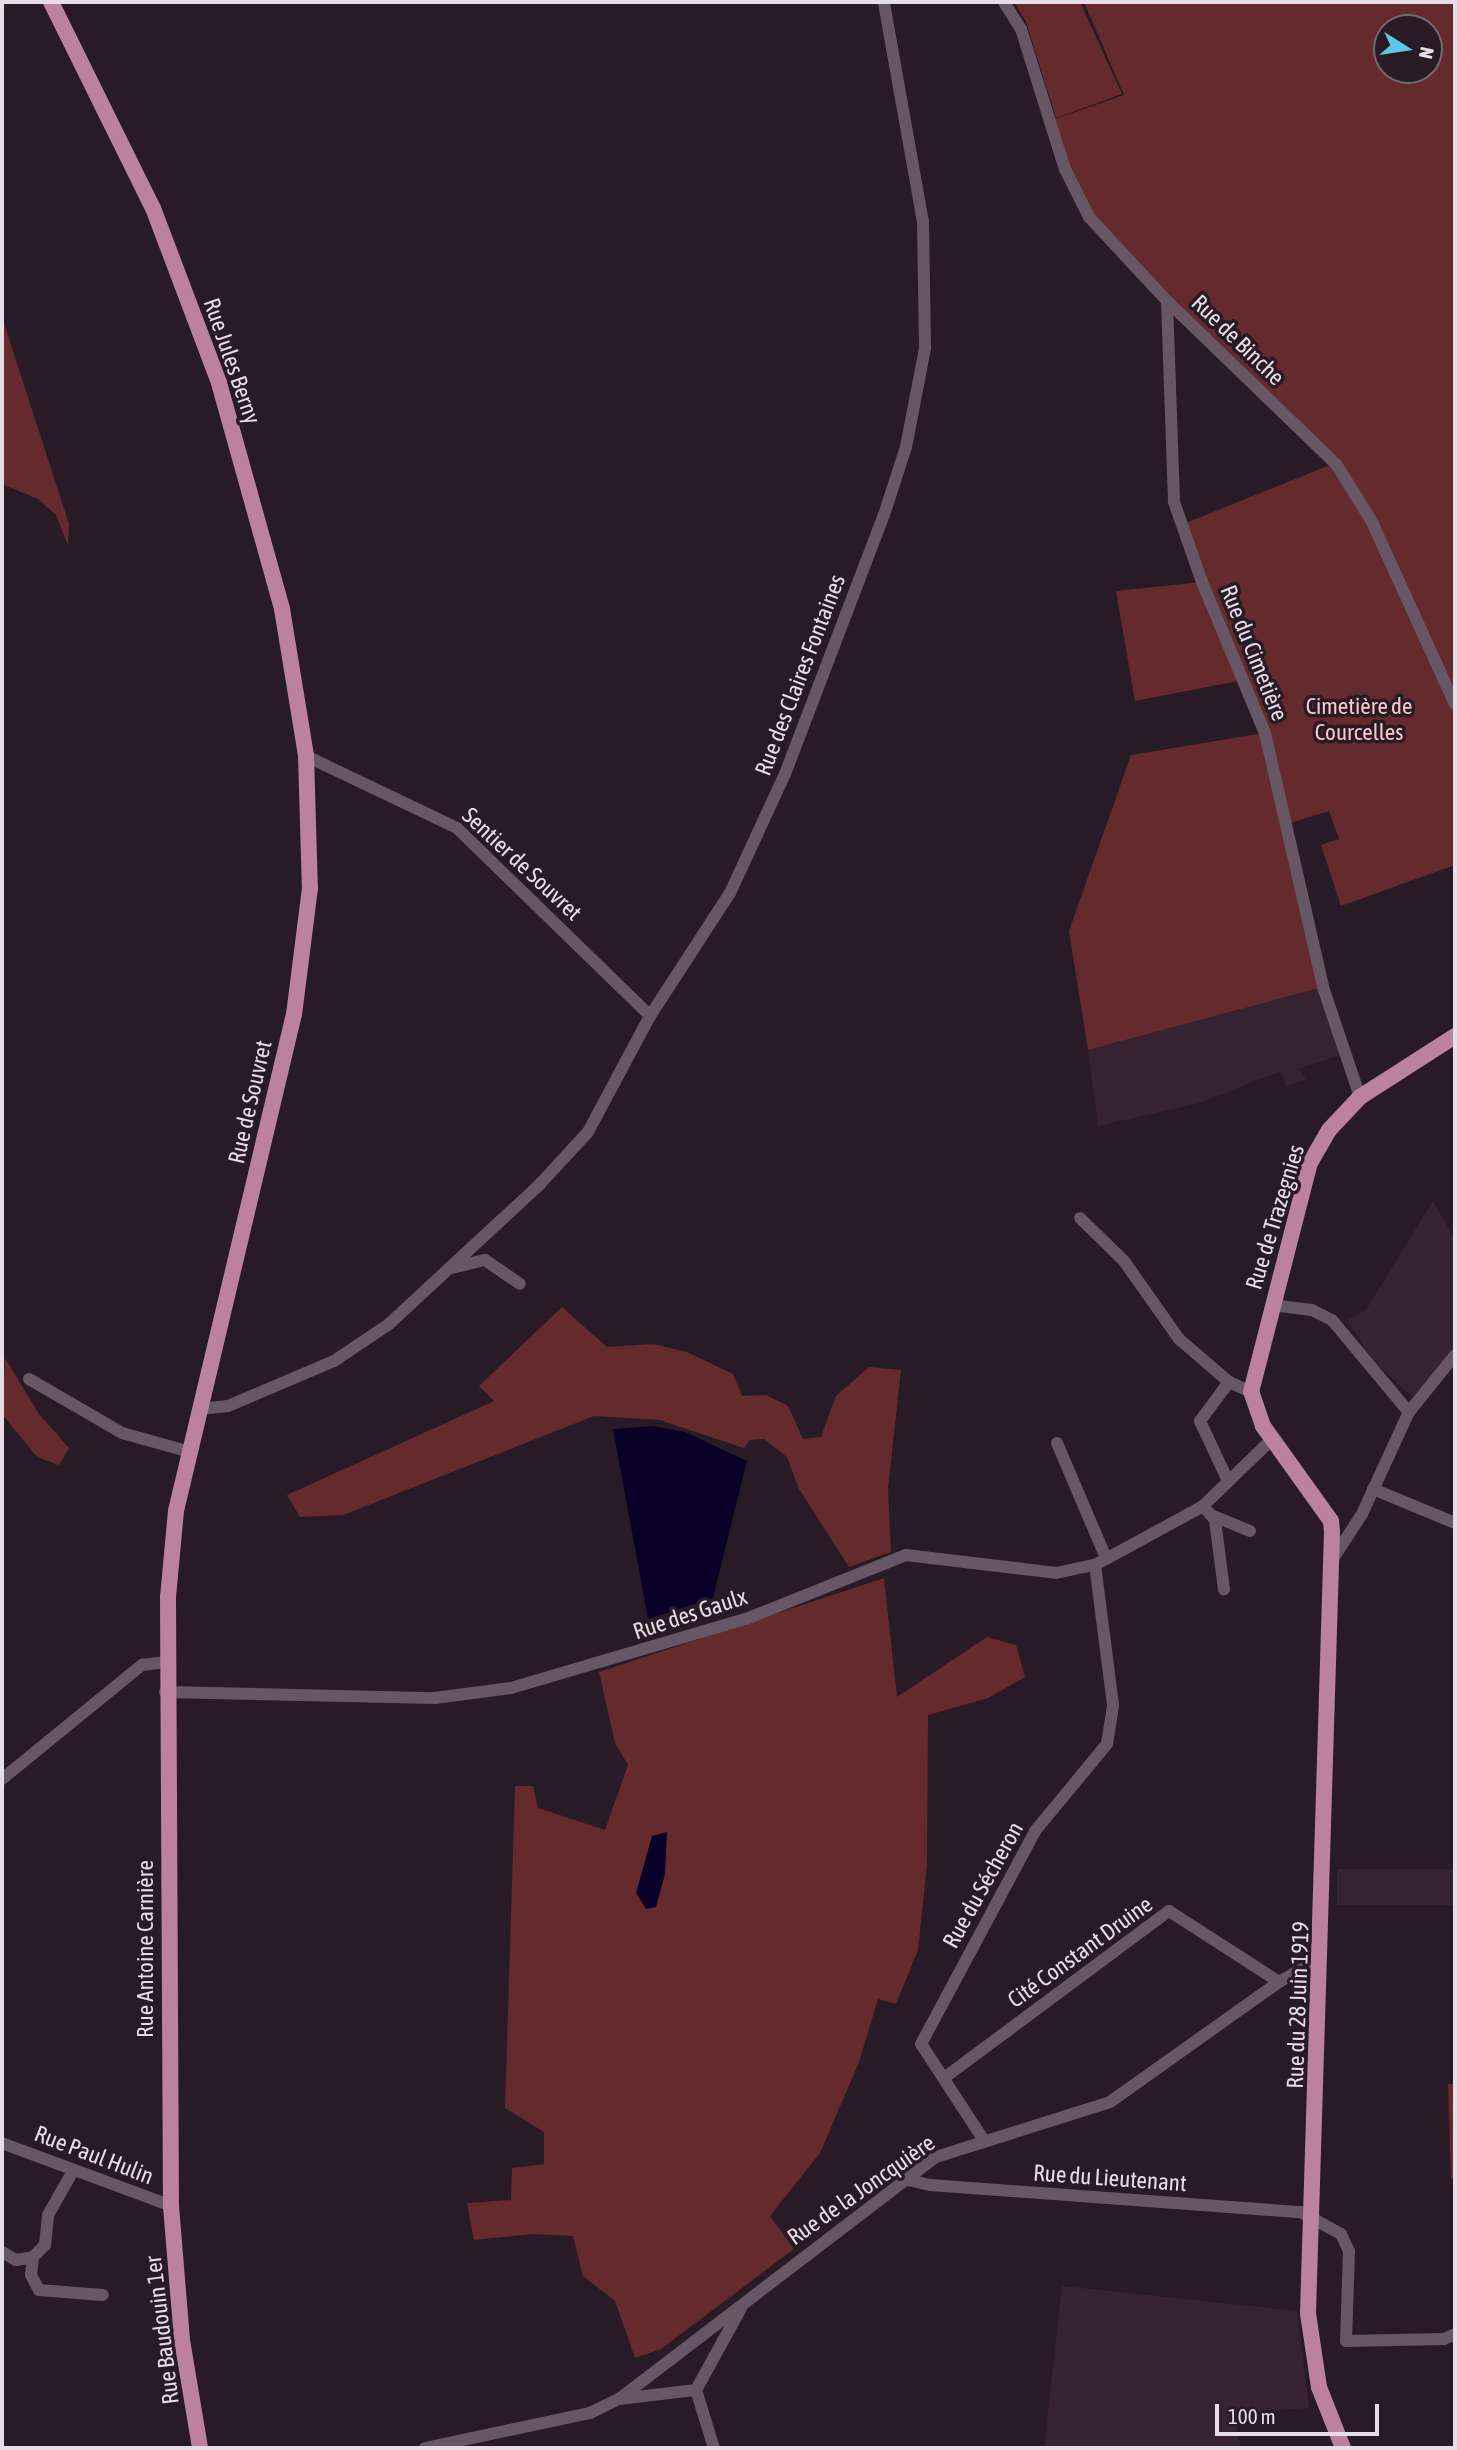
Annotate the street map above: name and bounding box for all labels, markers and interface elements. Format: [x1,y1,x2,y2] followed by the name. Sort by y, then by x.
[1373,14,1443,84] north arrow
[1415,45,1439,61] text: N
[1186,289,1290,391] street label: Rue de Binche
[198,295,266,427] street label: Rue Jules Berny
[749,571,851,779] street label: Rue des Claires Fontaines
[1214,581,1294,725] street label: Rue du Cimetière
[1306,692,1412,746] park label: Cimetière de Courcelles
[457,802,587,926] street label: Sentier de Souvret
[222,1038,278,1166] street label: Rue de Souvret
[1240,1141,1310,1293] street label: Rue de Trazegnies
[630,1583,750,1645] street label: Rue des Gaulx
[937,1817,1029,1953] street label: Rue du Sécheron
[131,1860,159,2038] street label: Rue Antoine Carnière
[1002,1890,1158,2014] street label: Cité Constant Druine
[1281,1921,1315,2089] street label: Rue du 28 Juin 1919
[31,2120,157,2190] street label: Rue Paul Hulin
[782,2129,940,2251] street label: Rue de la Joncquière
[1032,2159,1188,2197] street label: Rue du Lieutenant
[139,2254,185,2406] street label: Rue Baudouin 1er
[1219,2390,1384,2434] scale bar
[1228,2404,1276,2428] text: 100 m

